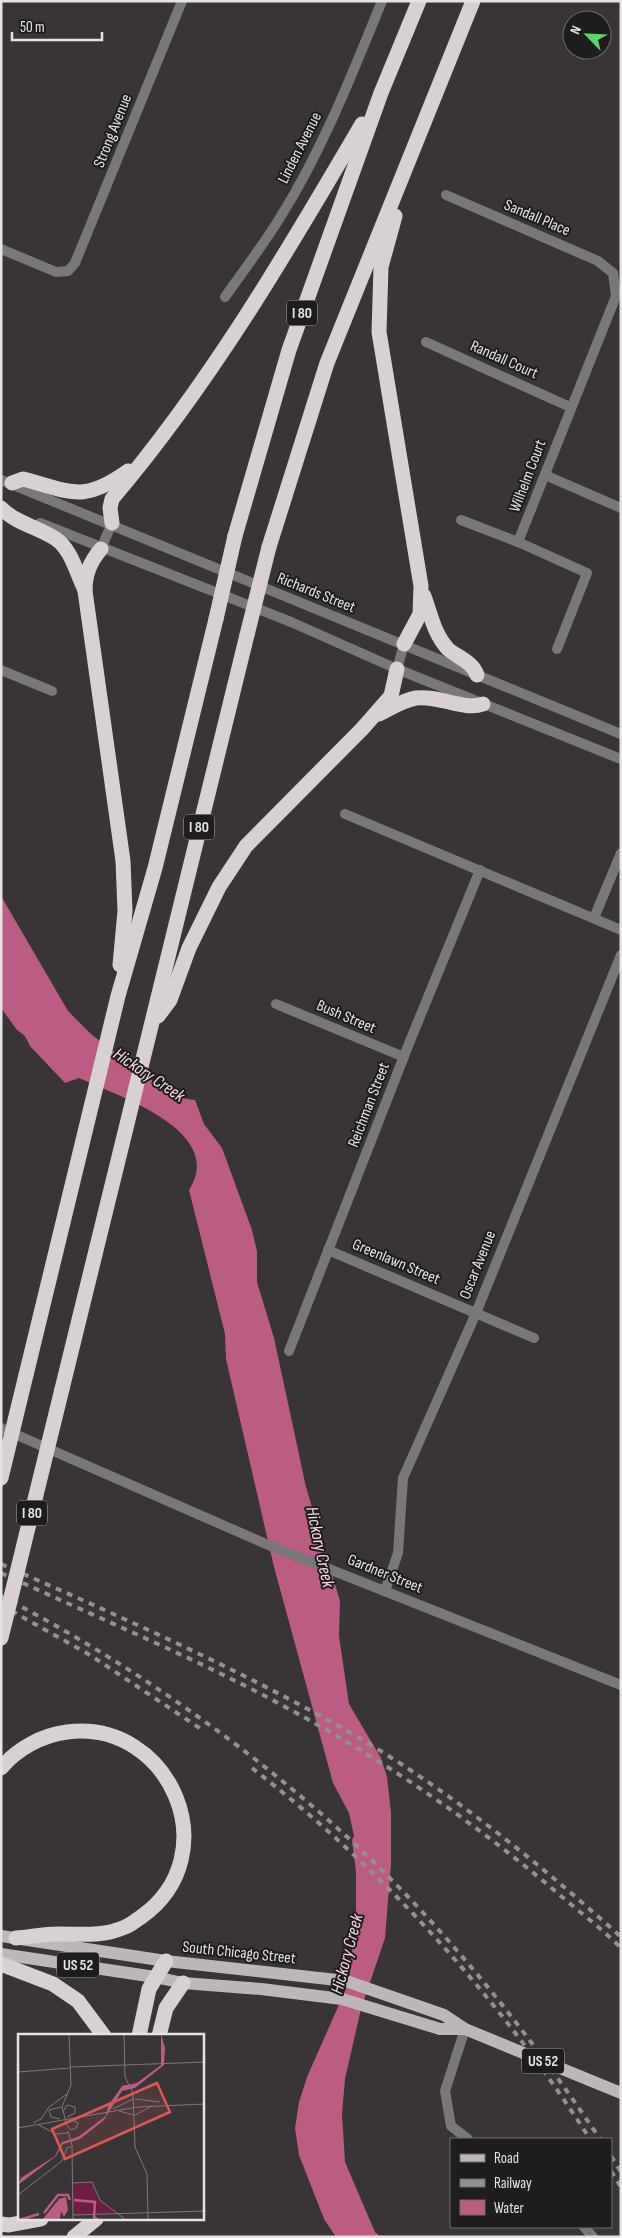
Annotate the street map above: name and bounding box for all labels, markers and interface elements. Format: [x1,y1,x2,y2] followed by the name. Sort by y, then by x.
[12,10,102,42] scale bar
[562,10,612,60] north arrow
[20,18,45,37] text: 50 m
[566,23,585,37] text: N
[90,91,136,171] street label: Strong Avenue
[274,109,326,187] street label: Linden Avenue
[501,196,573,240] street label: Sandall Place
[287,300,317,326] road number: I 80
[467,337,541,383] street label: Randall Court
[506,437,551,515] street label: Wilhelm Court
[274,569,358,617] street label: Richards Street
[184,814,214,840] road number: I 80
[313,996,379,1038] street label: Bush Street
[109,1043,190,1107] water label: Hickory Creek
[344,1060,394,1150] street label: Reichman Street
[456,1228,500,1302] street label: Oscar Avenue
[349,1235,443,1289] street label: Greenlawn Street
[17,1500,47,1526] road number: I 80
[301,1505,339,1591] water label: Hickory Creek
[345,1550,425,1598] street label: Gardner Street
[326,1910,368,1996] water label: Hickory Creek
[181,1938,297,1968] street label: South Chicago Street
[57,1952,99,1978] road number: US 52
[18,2034,204,2220] inset map
[522,2048,564,2074] road number: US 52
[450,2138,612,2228] legend
[494,2149,519,2168] text: Road
[494,2174,532,2193] text: Railway
[494,2199,525,2218] text: Water

